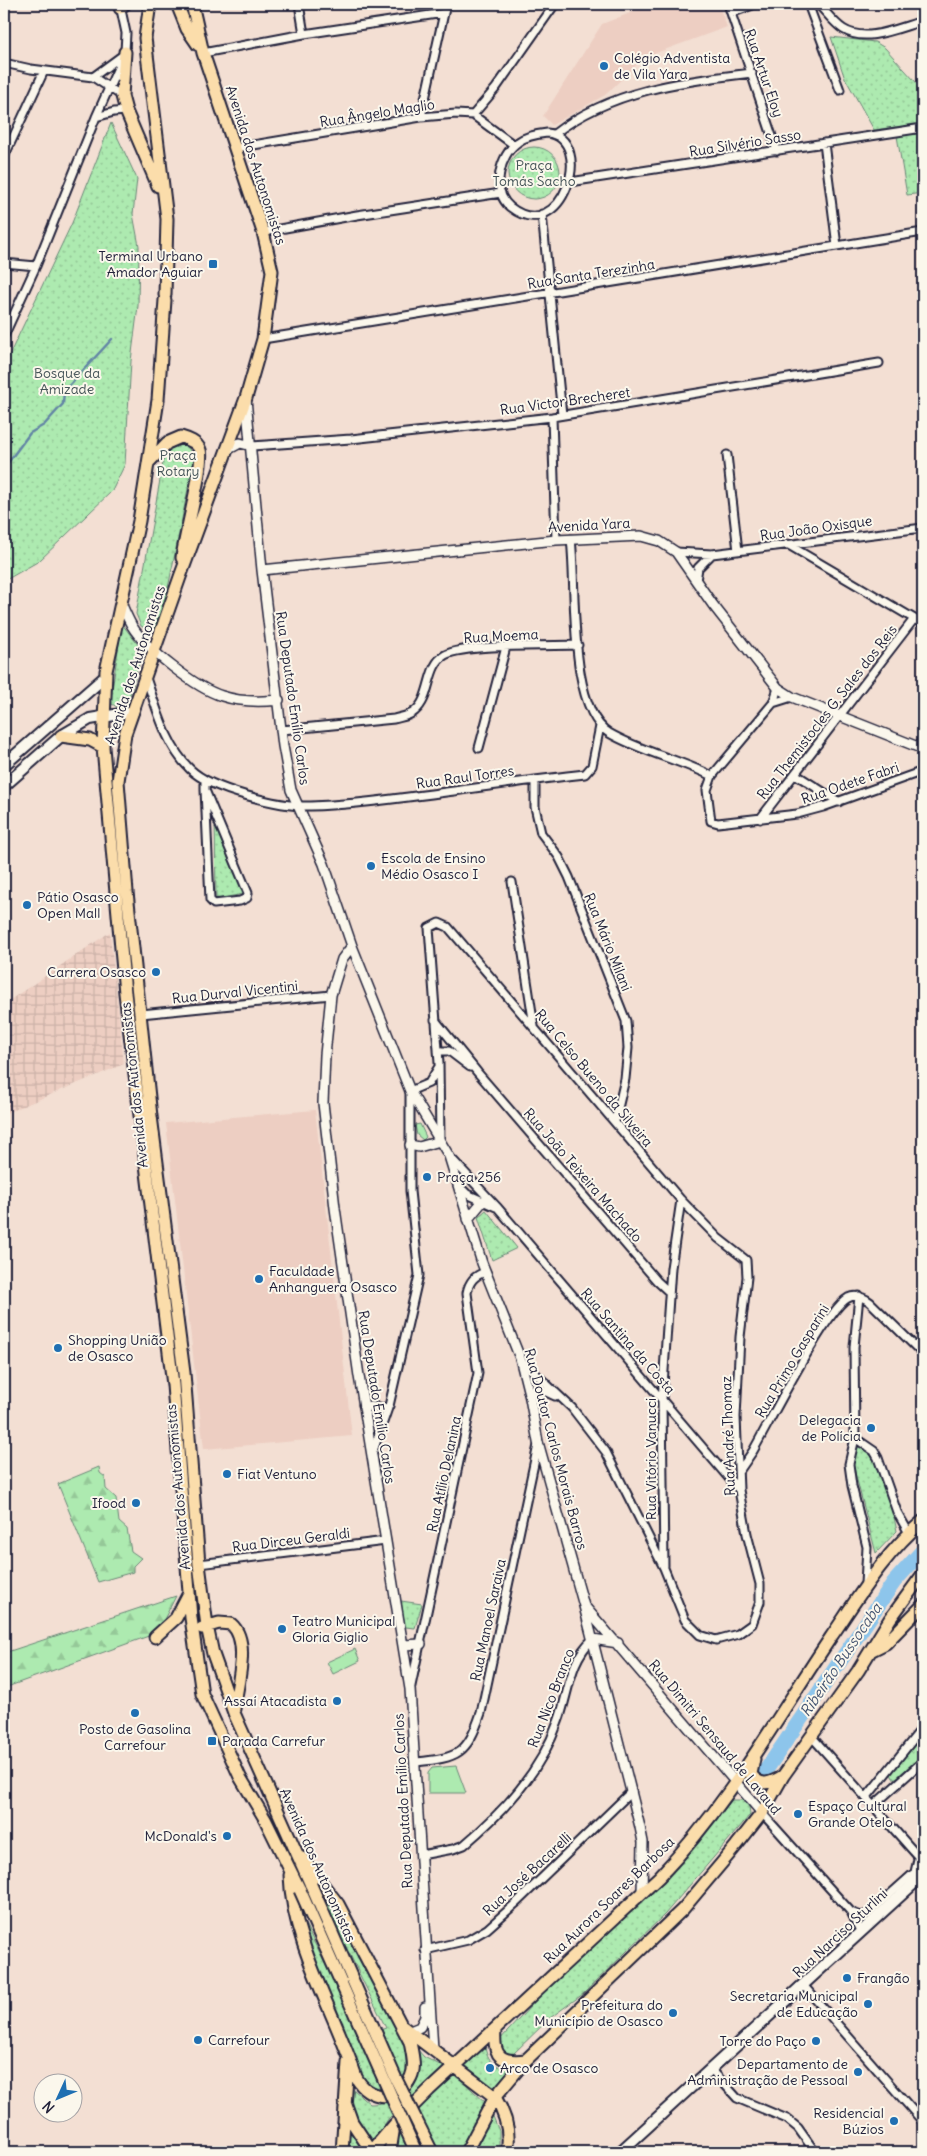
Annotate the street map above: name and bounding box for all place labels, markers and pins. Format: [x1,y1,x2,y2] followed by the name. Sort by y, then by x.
[614,49,730,83] place label: Colégio Adventista de Vila Yara
[598,60,610,72] marker: Colégio Adventista de Vila Yara
[99,247,203,281] place label: Terminal Urbano Amador Aguiar
[207,258,219,270] marker: Terminal Urbano Amador Aguiar
[381,849,486,883] place label: Escola de Ensino Médio Osasco I
[365,860,377,872] marker: Escola de Ensino Médio Osasco I
[37,888,119,922] place label: Pátio Osasco Open Mall
[21,899,33,911] marker: Pátio Osasco Open Mall
[47,963,146,981] place label: Carrera Osasco
[150,966,162,978] marker: Carrera Osasco
[437,1168,501,1186] place label: Praça 256
[421,1171,433,1183] marker: Praça 256
[269,1262,397,1296] place label: Faculdade Anhanguera Osasco
[253,1273,265,1285] marker: Faculdade Anhanguera Osasco
[68,1331,167,1365] place label: Shopping União de Osasco
[52,1342,64,1354] marker: Shopping União de Osasco
[799,1411,861,1445] place label: Delegacia de Polícia
[865,1422,877,1434] marker: Delegacia de Polícia
[237,1465,317,1483] place label: Fiat Ventuno
[221,1468,233,1480] marker: Fiat Ventuno
[92,1494,126,1512] place label: Ifood
[130,1497,142,1509] marker: Ifood
[292,1612,395,1646] place label: Teatro Municipal Gloria Giglio
[276,1623,288,1635] marker: Teatro Municipal Gloria Giglio
[224,1692,327,1710] place label: Assaí Atacadista
[331,1695,343,1707] marker: Assaí Atacadista
[129,1707,141,1719] marker: Posto de Gasolina Carrefour
[79,1720,191,1754] place label: Posto de Gasolina Carrefour
[222,1732,326,1750] place label: Parada Carrefur
[206,1735,218,1747] marker: Parada Carrefur
[808,1797,907,1831] place label: Espaço Cultural Grande Otelo
[792,1808,804,1820] marker: Espaço Cultural Grande Otelo
[144,1827,217,1845] place label: McDonald's
[221,1830,233,1842] marker: McDonald's
[857,1969,910,1987] place label: Frangão
[841,1972,853,1984] marker: Frangão
[730,1987,858,2021] place label: Secretaria Municipal de Educação
[534,1996,663,2030] place label: Prefeitura do Município de Osasco
[862,1998,874,2010] marker: Secretaria Municipal de Educação
[667,2007,679,2019] marker: Prefeitura do Município de Osasco
[208,2031,270,2049] place label: Carrefour
[720,2032,806,2050] place label: Torre do Paço
[192,2034,204,2046] marker: Carrefour
[810,2035,822,2047] marker: Torre do Paço
[687,2055,848,2089] place label: Departamento de Administração de Pessoal
[500,2059,598,2077] place label: Arco de Osasco
[484,2062,496,2074] marker: Arco de Osasco
[852,2066,864,2078] marker: Departamento de Administração de Pessoal
[813,2104,884,2138] place label: Residencial Búzios
[888,2115,900,2127] marker: Residencial Búzios

